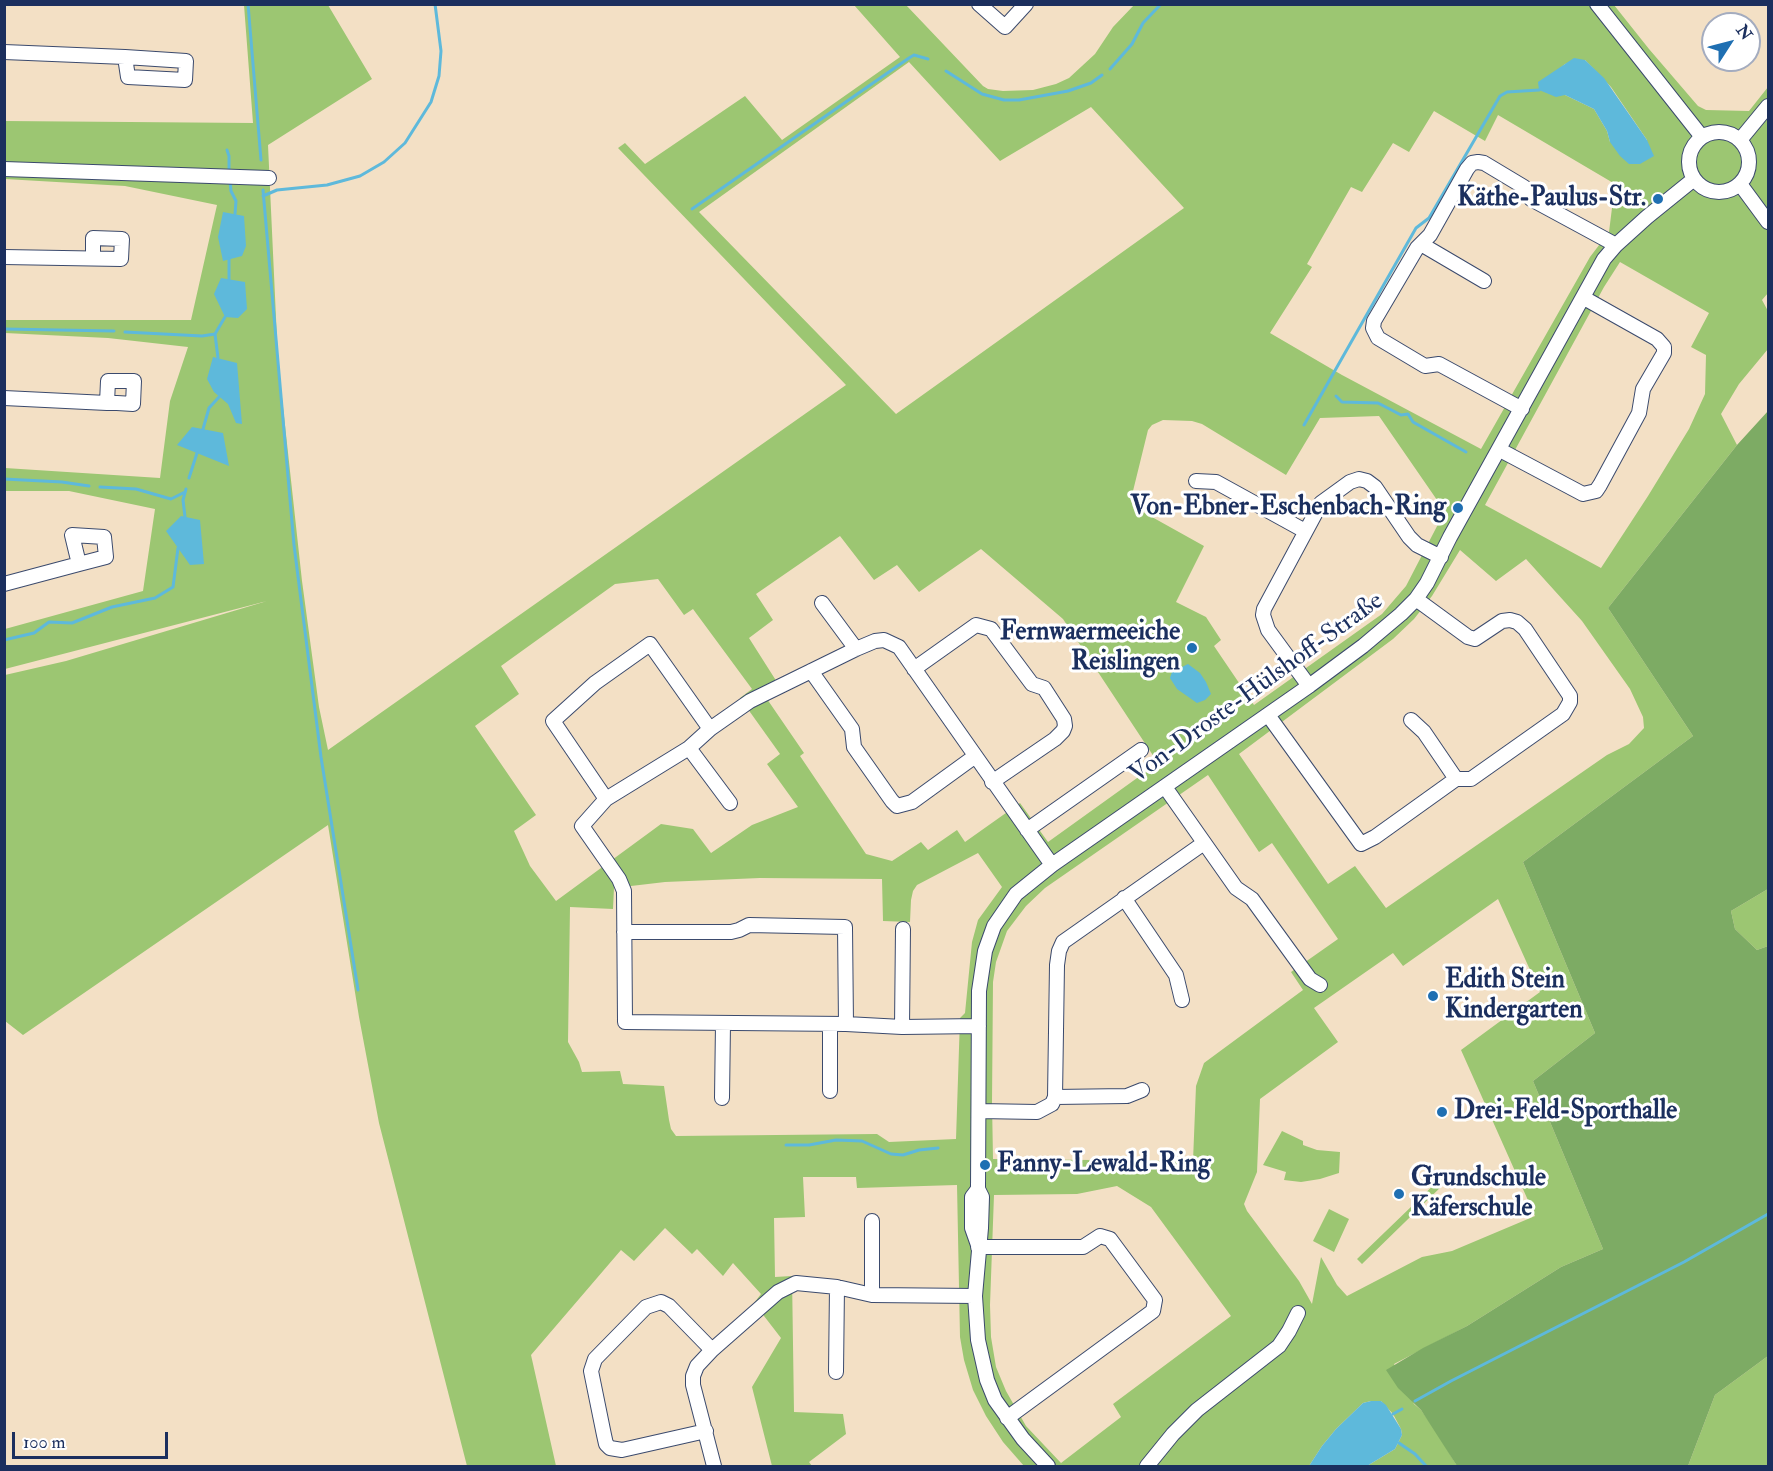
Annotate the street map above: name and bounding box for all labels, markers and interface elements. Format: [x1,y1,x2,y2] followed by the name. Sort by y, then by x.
[1701,12,1761,72] north arrow
[1732,21,1756,44] text: N
[1457,183,1646,215] place label: Käthe-Paulus-Str.
[1651,192,1665,206] marker: Käthe-Paulus-Str.
[1130,492,1446,524] place label: Von-Ebner-Eschenbach-Ring
[1451,501,1465,515] marker: Von-Ebner-Eschenbach-Ring
[1124,587,1390,791] street label: Von-Droste-Hülshoff-Straße
[1000,617,1180,678] place label: Fernwaermeeiche Reislingen
[1185,641,1199,655] marker: Fernwaermeeiche Reislingen
[1445,965,1583,1026] place label: Edith Stein Kindergarten
[1426,989,1440,1003] marker: Edith Stein Kindergarten
[1454,1096,1677,1128] place label: Drei-Feld-Sporthalle
[1435,1105,1449,1119] marker: Drei-Feld-Sporthalle
[997,1149,1211,1181] place label: Fanny-Lewald-Ring
[978,1158,992,1172] marker: Fanny-Lewald-Ring
[1411,1163,1546,1224] place label: Grundschule Käferschule
[1392,1187,1406,1201] marker: Grundschule Käferschule
[15,1420,171,1458] scale bar
[23,1431,66,1454] text: 100 m

